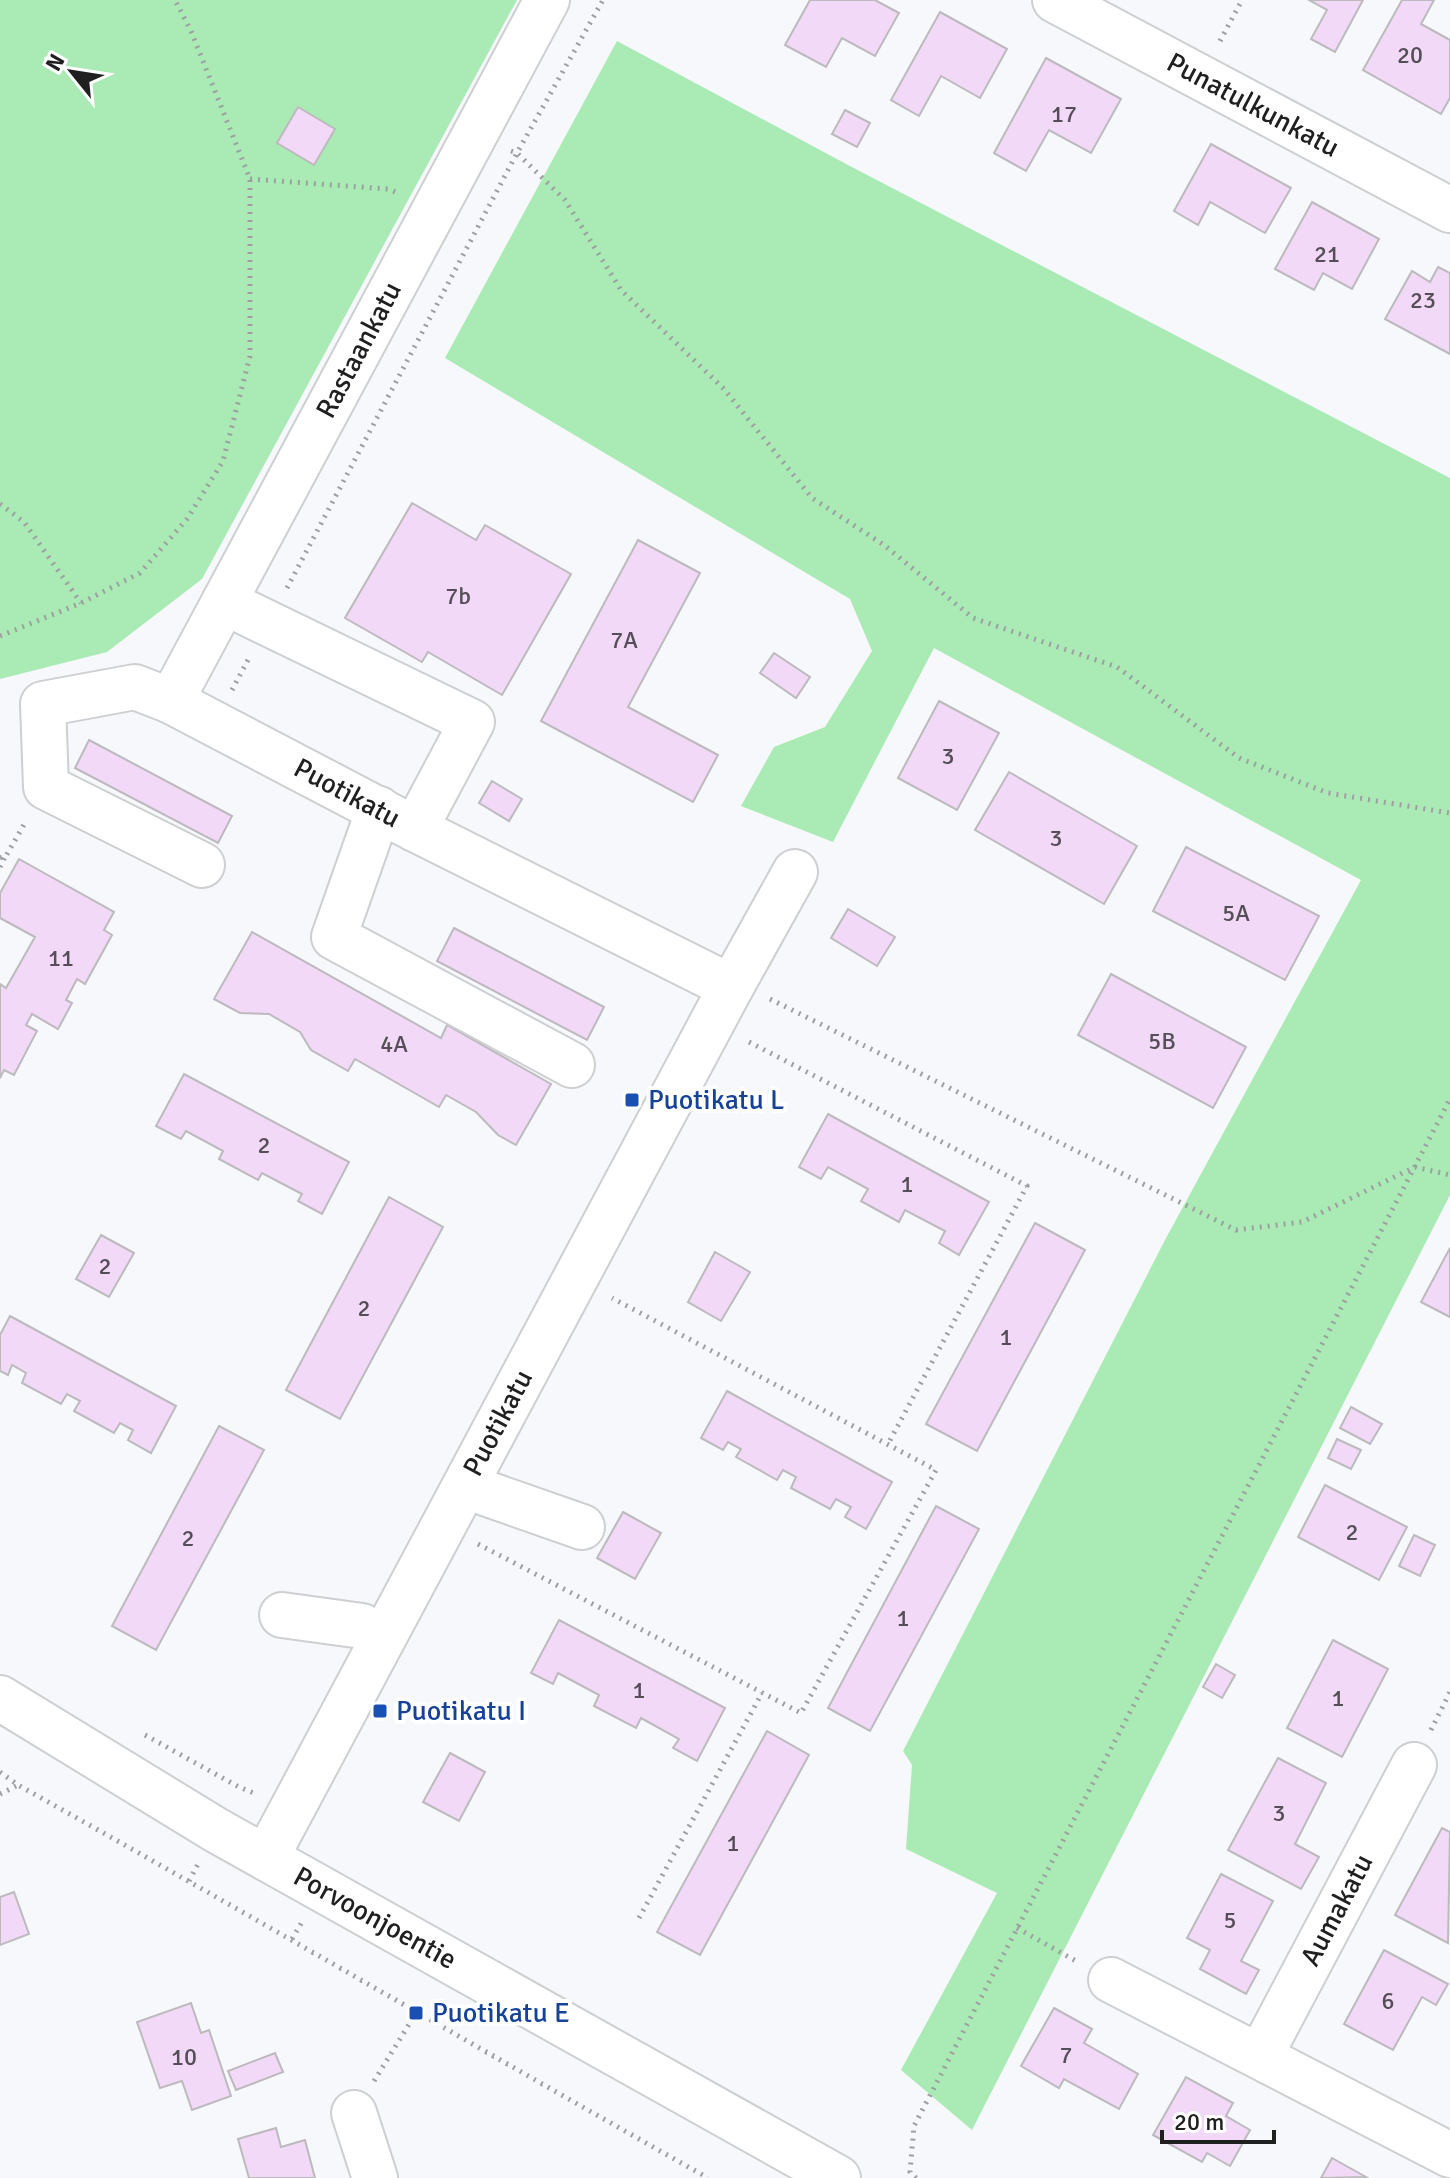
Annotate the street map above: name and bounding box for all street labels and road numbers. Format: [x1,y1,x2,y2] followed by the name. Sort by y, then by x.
[1161,45,1345,165] street label: Punatulkunkatu
[309,276,409,424] street label: Rastaankatu
[288,751,406,835] street label: Puotikatu
[456,1364,540,1482] street label: Puotikatu
[1293,1848,1381,1972] street label: Aumakatu
[288,1859,462,1977] street label: Porvoonjoentie

